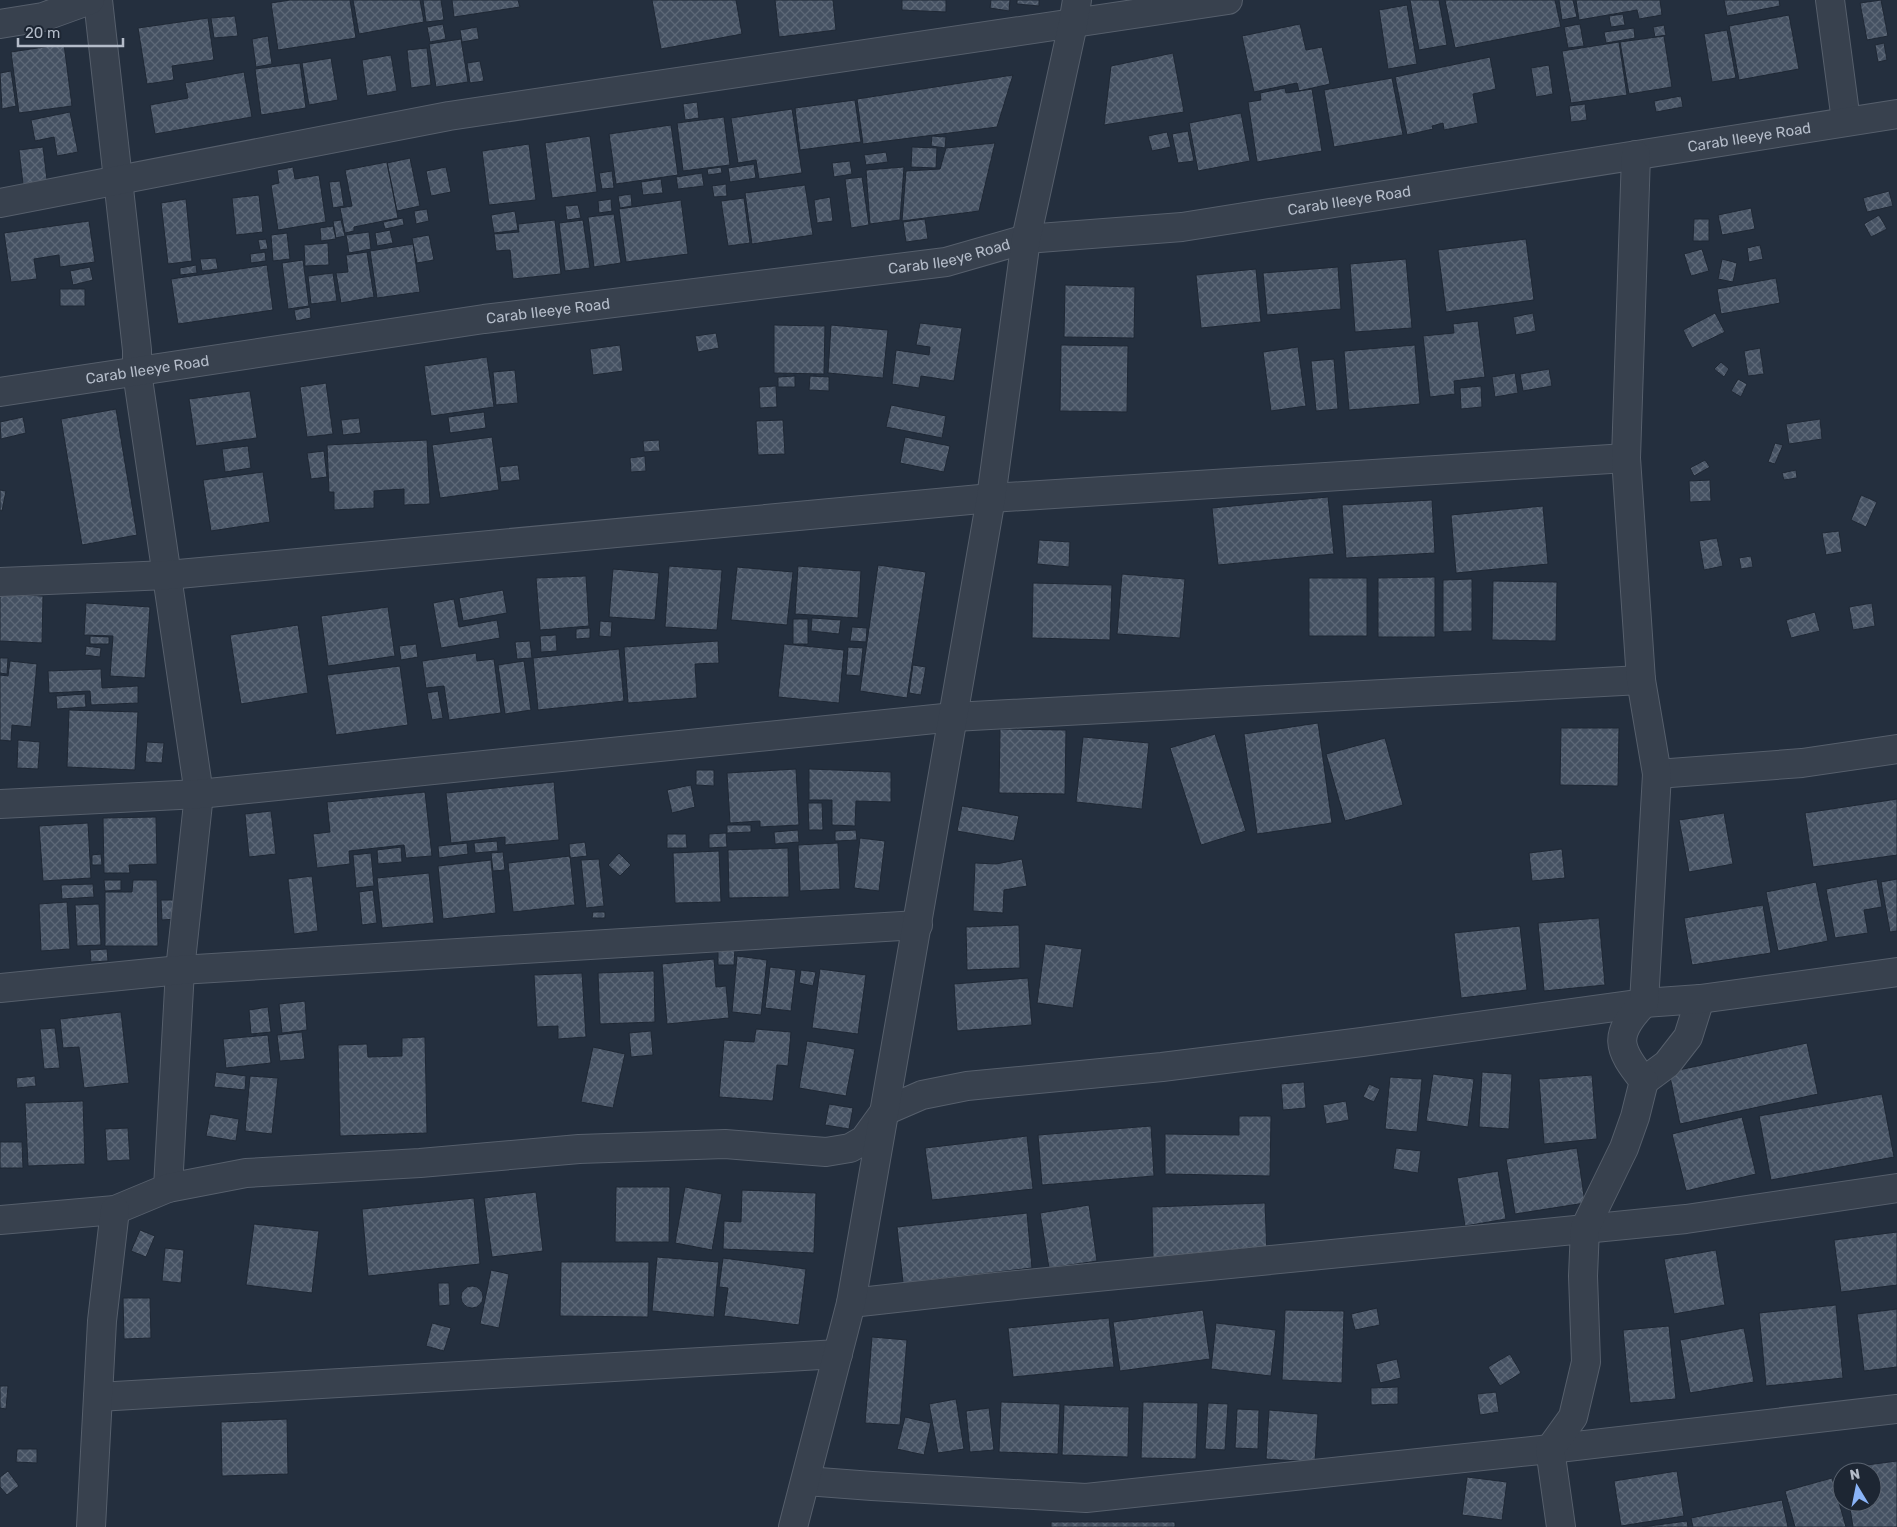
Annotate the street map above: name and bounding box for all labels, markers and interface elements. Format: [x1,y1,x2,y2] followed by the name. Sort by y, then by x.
[18,15,122,47] scale bar
[25,24,60,42] text: 20 m
[1686,119,1812,156] street label: Carab Ileeye Road
[1286,182,1412,219] street label: Carab Ileeye Road
[887,235,1012,278] street label: Carab Ileeye Road
[485,295,611,328] street label: Carab Ileeye Road
[84,352,210,388] street label: Carab Ileeye Road
[1832,1462,1882,1512] north arrow
[1848,1465,1861,1484] text: N

